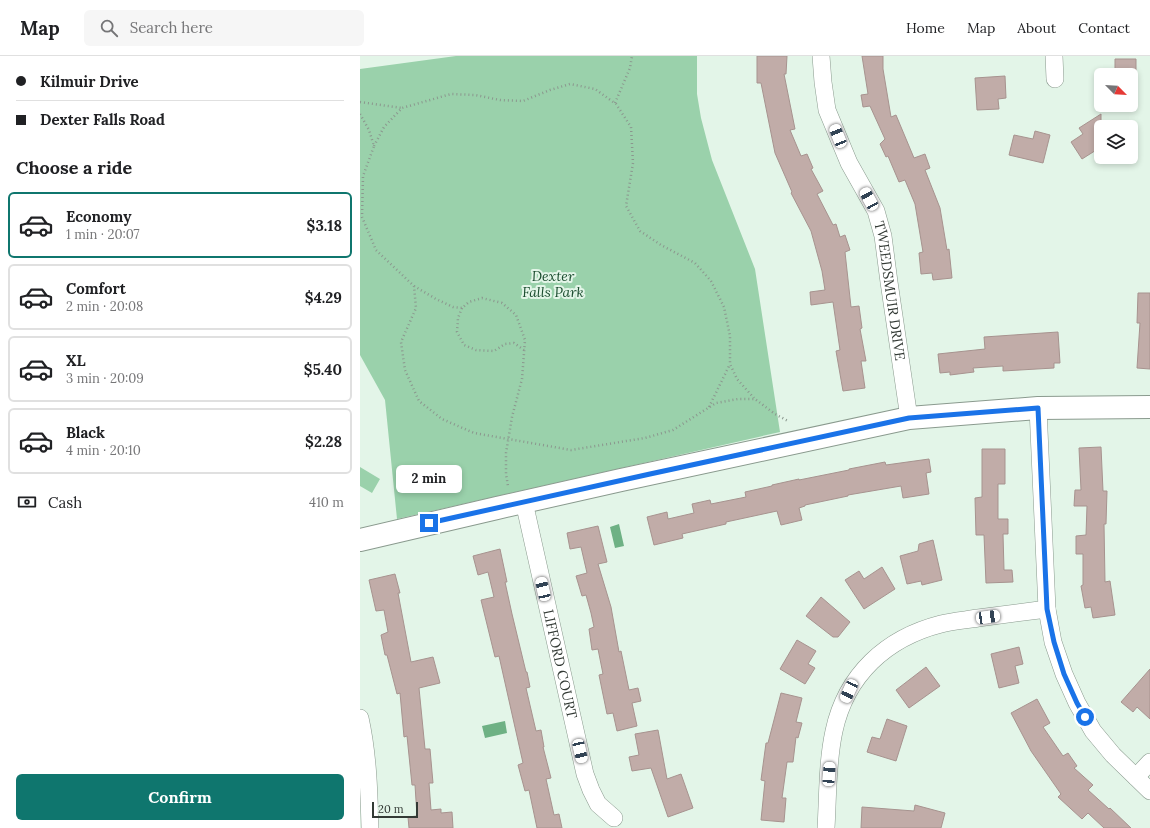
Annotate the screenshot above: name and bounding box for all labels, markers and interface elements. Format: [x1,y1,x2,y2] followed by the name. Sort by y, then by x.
[84,10,364,46] search box
[20,16,60,40] text: Map
[98,17,120,39] icon: search
[130,18,213,37] text: Search here
[906,19,945,37] text: Home
[967,19,995,37] text: Map
[1017,19,1056,37] text: About
[1078,19,1130,37] text: Contact
[1094,68,1138,112] north arrow
[1094,68,1138,164] map controls
[40,72,139,91] text: Kilmuir Drive
[40,110,165,129] text: Dexter Falls Road
[1094,120,1138,164] button: layers
[828,123,848,149] car
[16,156,132,179] text: Choose a ride
[858,186,880,212] car
[18,207,54,243] icon: car
[66,207,131,226] text: Economy
[307,216,342,235] text: $3.18
[870,219,909,362] street label: TWEEDSMUIR DRIVE
[66,226,140,243] text: 1 min · 20:07
[522,267,584,301] park label: Dexter Falls Park
[18,279,54,315] icon: car
[66,279,126,298] text: Comfort
[305,288,342,307] text: $4.29
[66,298,143,315] text: 2 min · 20:08
[18,351,54,387] icon: car
[66,351,86,370] text: XL
[304,360,342,379] text: $5.40
[66,370,144,387] text: 3 min · 20:09
[18,423,54,459] icon: car
[66,423,105,442] text: Black
[305,432,342,451] text: $2.28
[66,442,141,459] text: 4 min · 20:10
[396,465,462,493] callout: 2 min
[412,470,446,487] text: 2 min
[16,491,38,513] icon: cash
[48,493,82,512] text: Cash
[309,494,344,511] text: 410 m
[420,514,438,532] route end
[534,576,552,602] car
[539,608,581,720] street label: LIFFORD COURT
[975,609,1001,625] car
[838,678,860,704] car
[1076,708,1094,726] route start
[571,738,589,764] car
[822,762,836,786] car
[16,774,344,820] button: Confirm
[372,800,418,819] scale bar
[378,802,403,816] text: 20 m

